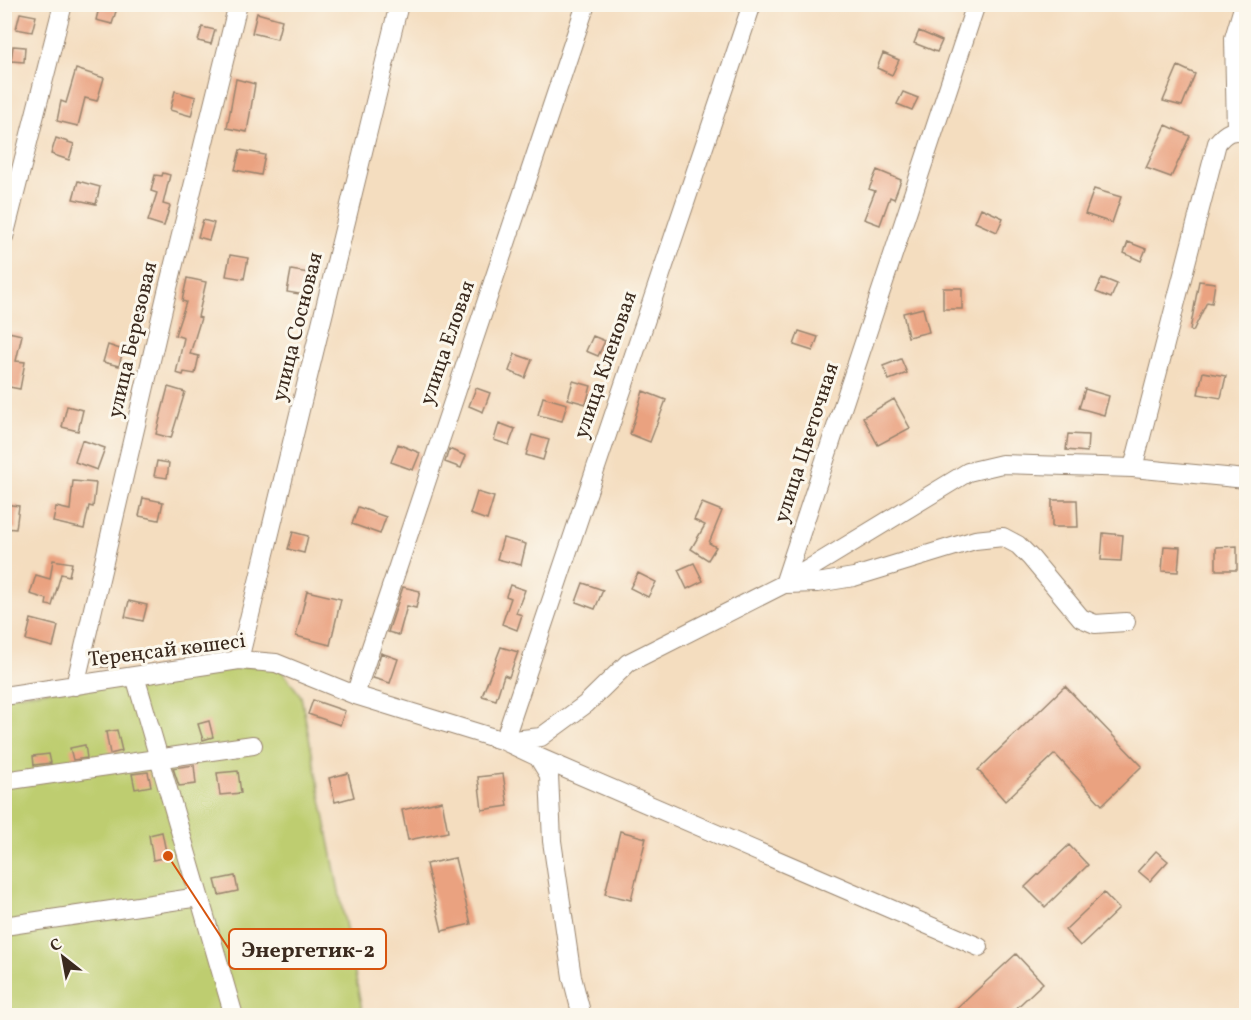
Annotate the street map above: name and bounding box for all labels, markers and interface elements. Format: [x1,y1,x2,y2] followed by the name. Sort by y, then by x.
[265,249,331,405] street label: улица Сосновая
[101,259,165,421] street label: улица Березовая
[413,277,483,409] street label: улица Еловая
[567,287,645,443] street label: улица Кленовая
[767,359,847,527] street label: улица Цветочная
[87,627,247,675] street label: Тереңсай көшесі
[33,927,93,987] north arrow
[229,929,386,969] callout: Энергетик-2
[46,934,66,958] text: С
[241,936,375,967] text: Энергетик-2

